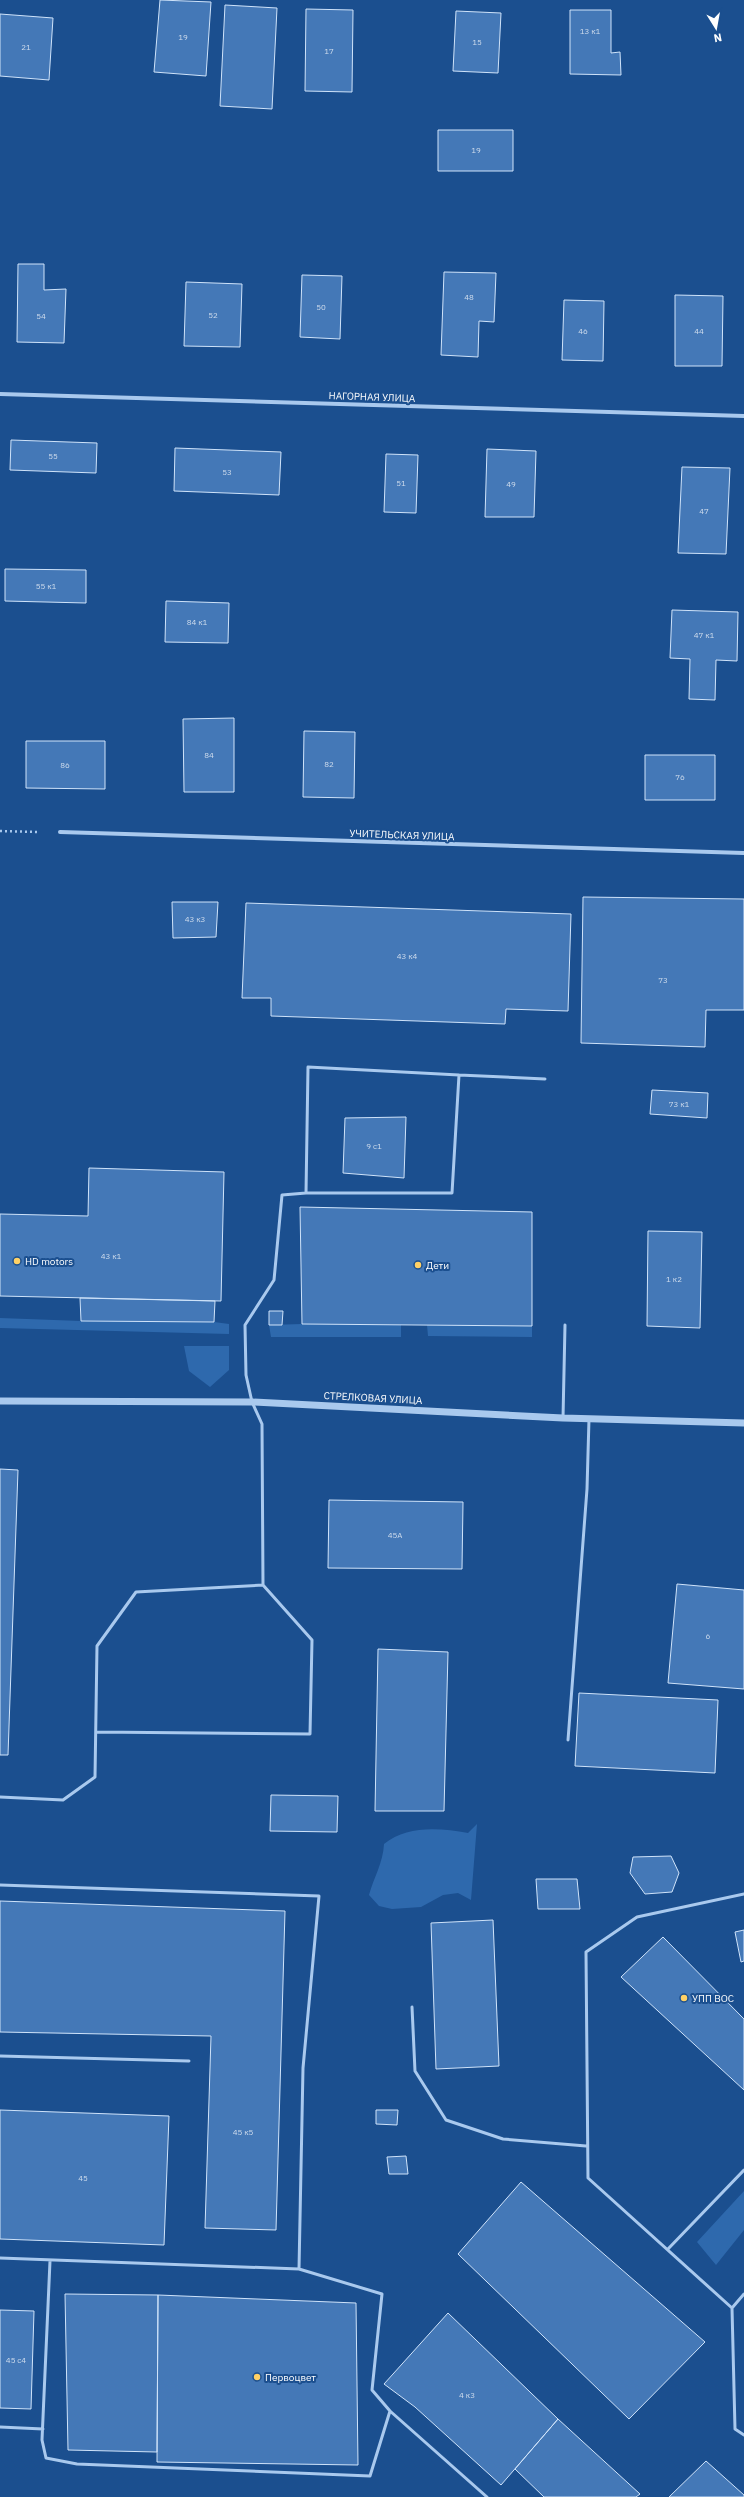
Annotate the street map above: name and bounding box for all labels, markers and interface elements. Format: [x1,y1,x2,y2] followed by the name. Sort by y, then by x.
[696,8,736,48] north arrow
[580,26,601,36] house number: 13 к1
[713,30,723,45] text: N
[178,32,188,42] house number: 19
[472,37,482,47] house number: 15
[21,42,31,52] house number: 21
[324,46,334,56] house number: 17
[471,145,481,155] house number: 19
[464,292,474,302] house number: 48
[316,302,326,312] house number: 50
[208,310,218,320] house number: 52
[36,311,46,321] house number: 54
[578,326,588,336] house number: 46
[694,326,704,336] house number: 44
[329,389,416,405] street label: НАГОРНАЯ УЛИЦА
[48,451,58,461] house number: 55
[222,467,232,477] house number: 53
[396,478,406,488] house number: 51
[506,479,516,489] house number: 49
[699,506,709,516] house number: 47
[36,581,57,591] house number: 55 к1
[187,617,208,627] house number: 84 к1
[694,630,715,640] house number: 47 к1
[204,750,214,760] house number: 84
[324,759,334,769] house number: 82
[60,760,70,770] house number: 86
[675,772,685,782] house number: 76
[349,827,455,843] street label: УЧИТЕЛЬСКАЯ УЛИЦА
[185,914,206,924] house number: 43 к3
[397,951,418,961] house number: 43 к4
[658,975,668,985] house number: 73
[669,1099,690,1109] house number: 73 к1
[366,1141,382,1151] house number: 9 с1
[101,1251,122,1261] house number: 43 к1
[25,1255,73,1268] place label: HD motors
[12,1256,22,1266] marker: HD motors
[426,1259,449,1272] place label: Дети
[413,1260,423,1270] marker: Дети
[666,1274,682,1284] house number: 1 к2
[323,1389,423,1407] street label: СТРЕЛКОВАЯ УЛИЦА
[388,1530,402,1540] house number: 45А
[706,1631,711,1641] house number: 6
[692,1992,734,2005] place label: УПП ВОС
[679,1993,689,2003] marker: УПП ВОС
[233,2127,254,2137] house number: 45 к5
[78,2173,88,2183] house number: 45
[6,2355,26,2365] house number: 45 с4
[265,2371,316,2384] place label: Первоцвет
[252,2372,262,2382] marker: Первоцвет
[459,2390,475,2400] house number: 4 к3

